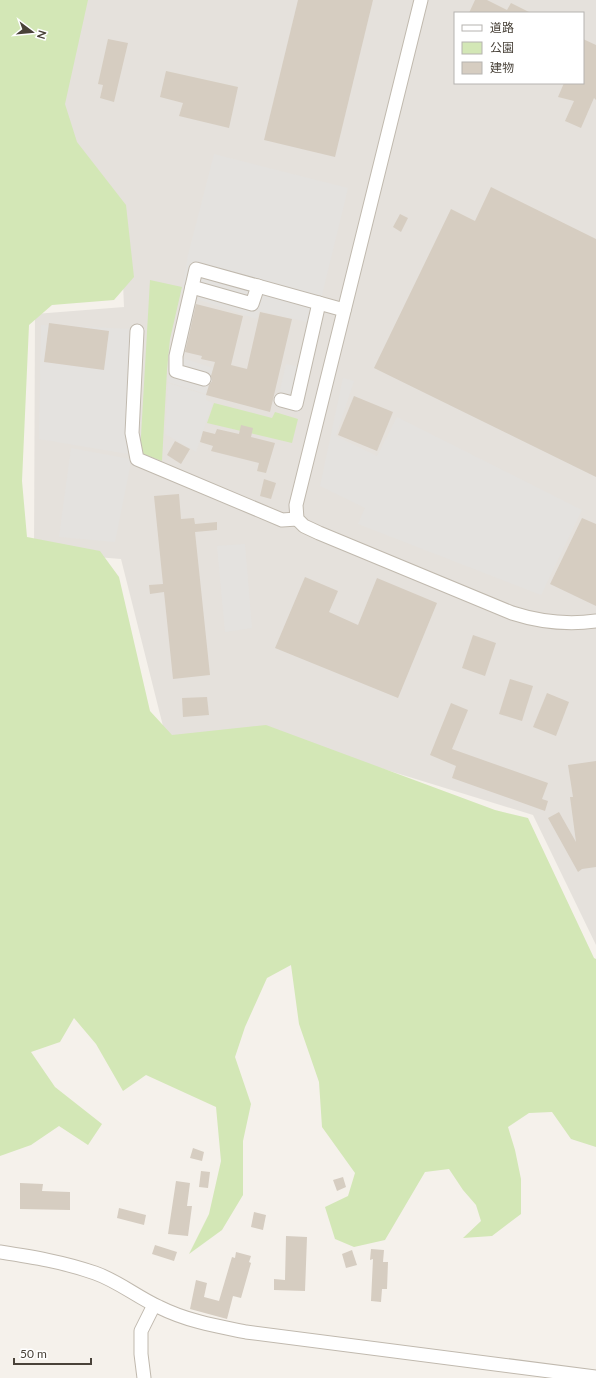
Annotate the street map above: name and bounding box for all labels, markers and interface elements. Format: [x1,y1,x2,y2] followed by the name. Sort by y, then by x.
[12,12,52,52] north arrow
[454,12,584,84] legend
[490,20,514,35] text: 道路
[35,29,50,41] text: N
[490,40,514,55] text: 公園
[490,60,514,75] text: 建物
[14,1340,91,1366] scale bar
[20,1346,47,1361] text: 50 m

